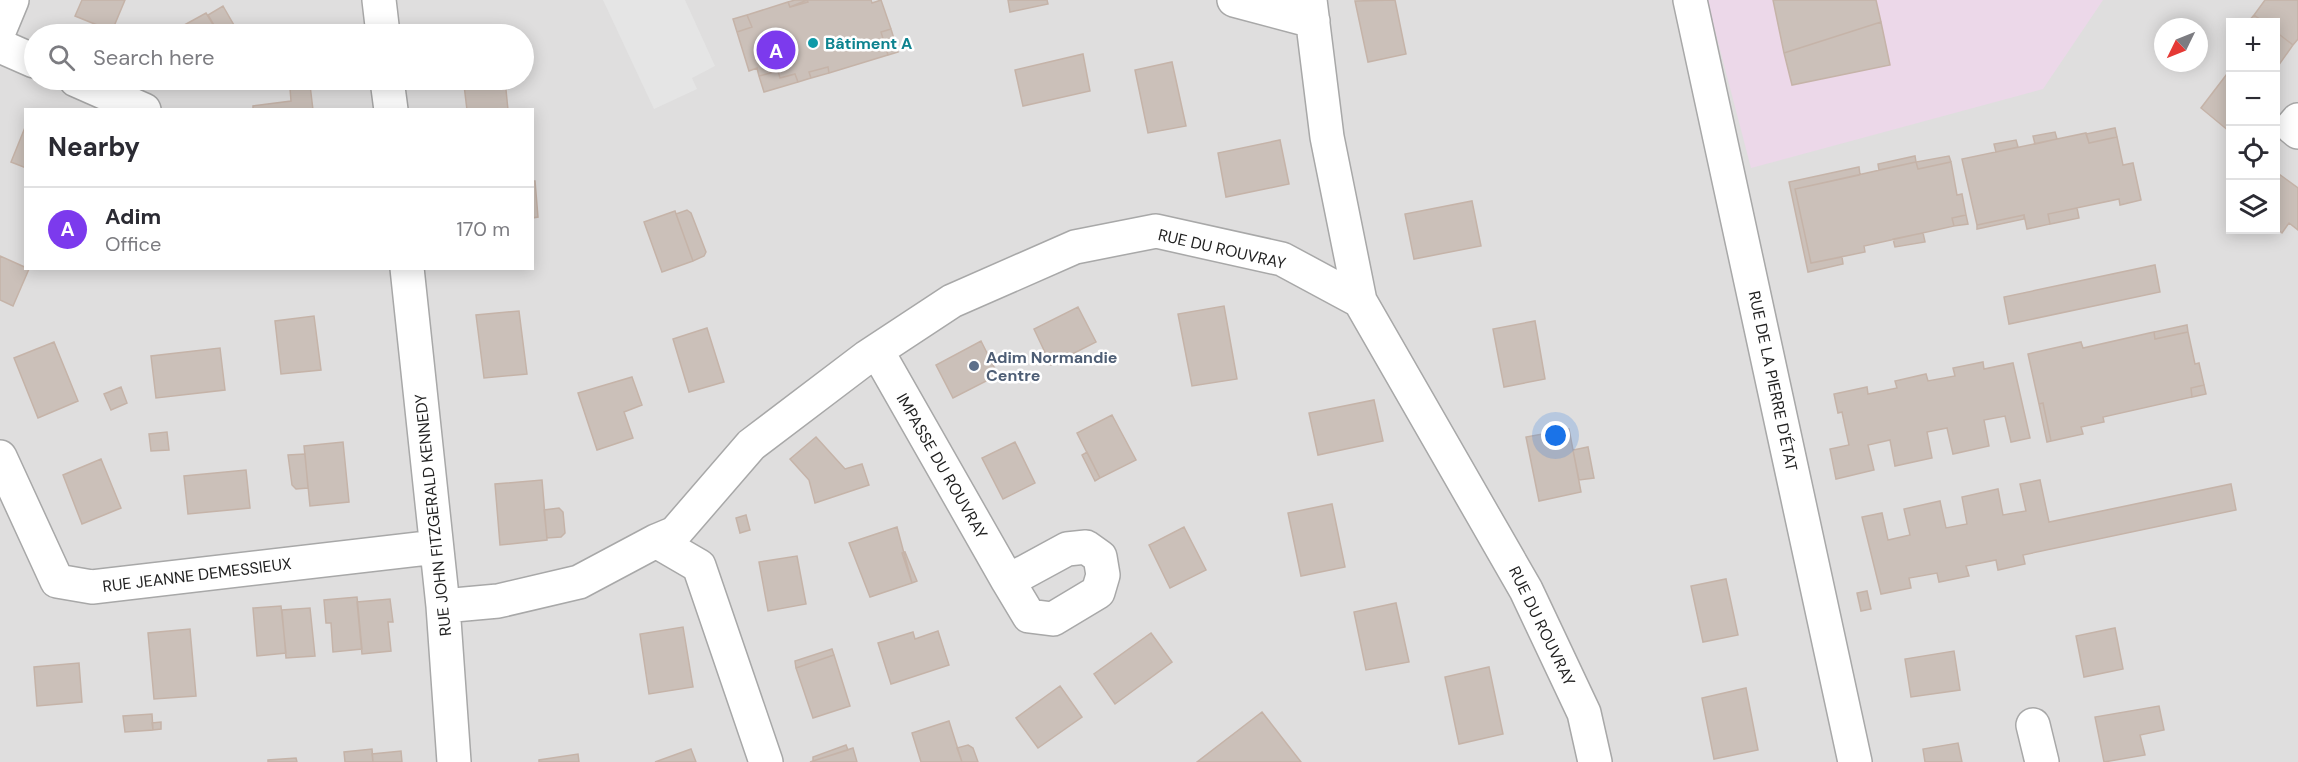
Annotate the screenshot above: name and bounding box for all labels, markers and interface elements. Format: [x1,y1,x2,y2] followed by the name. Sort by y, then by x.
[2154,18,2208,72] north arrow
[2226,18,2280,234] map controls
[2226,18,2280,72] button: +
[24,24,534,90] search box
[756,28,796,72] pin: A
[825,33,912,54] place label: Bâtiment A
[806,36,820,50] marker: Bâtiment A
[45,41,78,74] icon: search
[93,43,214,72] text: Search here
[2226,72,2280,126] button: −
[2226,126,2280,180] button: locate
[48,130,140,164] text: Nearby
[2226,180,2280,234] button: layers
[105,202,161,231] text: Adim
[60,216,75,242] text: A
[457,216,510,242] text: 170 m
[1156,224,1288,274] street label: RUE DU ROUVRAY
[105,231,161,257] text: Office
[1744,289,1802,473] street label: RUE DE LA PIERRE D'ÉTAT
[986,347,1117,386] place label: Adim Normandie Centre
[967,359,981,373] marker: Adim Normandie Centre
[892,389,992,543] street label: IMPASSE DU ROUVRAY
[410,393,456,637] street label: RUE JOHN FITZGERALD KENNEDY
[1541,421,1570,450] your location
[101,553,293,597] street label: RUE JEANNE DEMESSIEUX
[1504,563,1580,689] street label: RUE DU ROUVRAY

